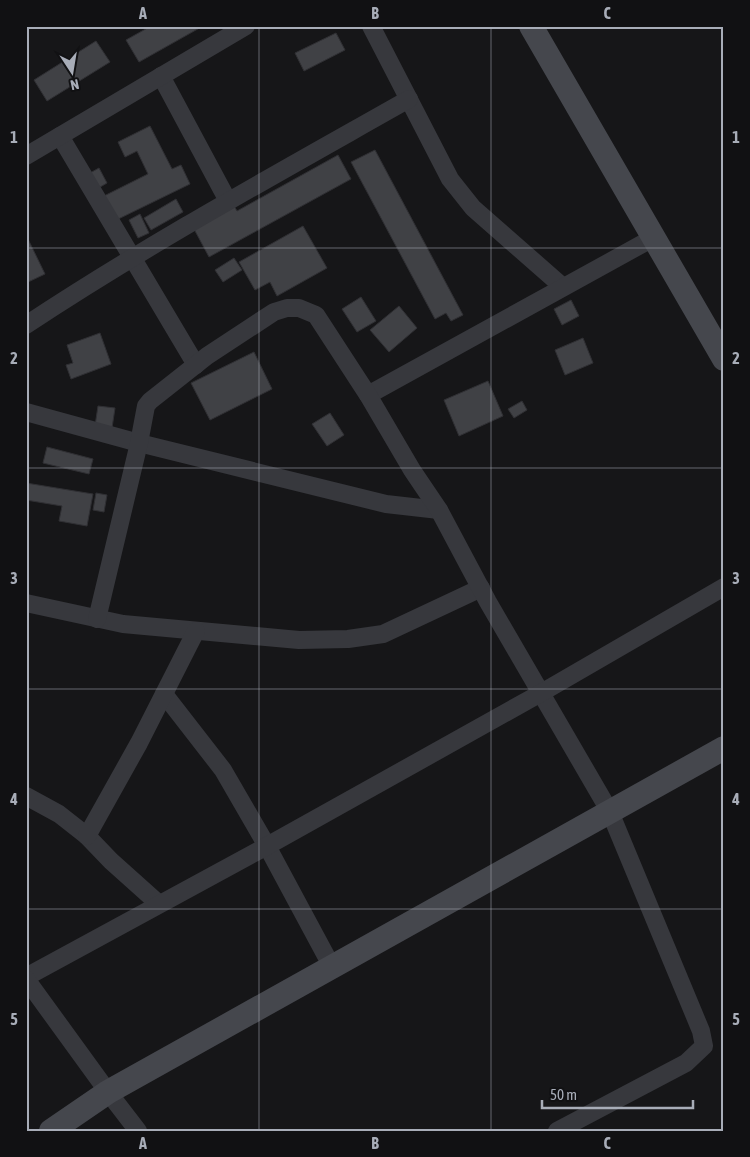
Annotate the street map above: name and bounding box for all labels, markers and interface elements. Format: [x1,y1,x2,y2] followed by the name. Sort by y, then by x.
[138,4,147,22] text: A
[371,4,379,22] text: B
[603,4,611,22] text: C
[48,48,98,98] north arrow
[69,76,80,93] text: N
[10,128,18,146] text: 1
[732,128,740,146] text: 1
[10,349,18,367] text: 2
[732,349,740,367] text: 2
[10,569,18,587] text: 3
[732,569,740,587] text: 3
[9,790,18,808] text: 4
[731,790,740,808] text: 4
[10,1010,18,1028] text: 5
[732,1010,740,1028] text: 5
[542,1077,694,1109] scale bar
[550,1086,577,1103] text: 50 m
[138,1134,147,1152] text: A
[371,1134,379,1152] text: B
[603,1134,611,1152] text: C

